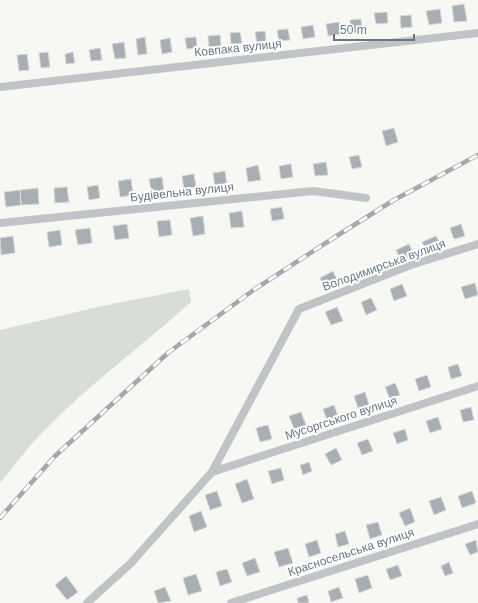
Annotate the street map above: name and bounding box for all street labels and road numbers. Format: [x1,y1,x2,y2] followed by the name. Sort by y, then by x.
[194,36,282,60] street label: Ковпака вулиця
[129,180,235,204] street label: Будівельна вулиця
[321,236,447,294] street label: Володимирська вулиця
[283,393,399,443] street label: Мусоргського вулиця
[286,525,416,579] street label: Красносельська вулиця

